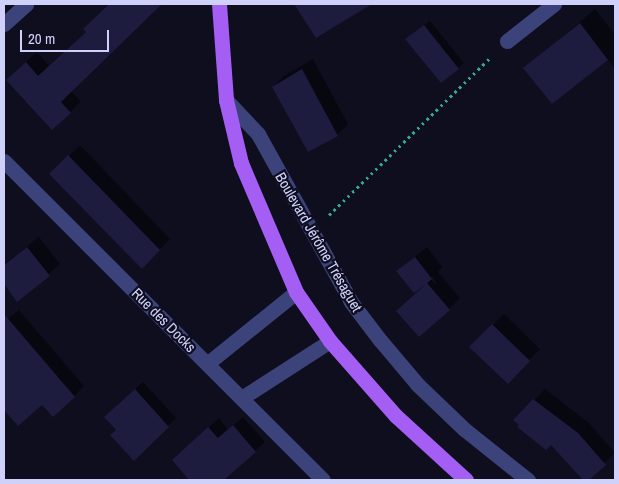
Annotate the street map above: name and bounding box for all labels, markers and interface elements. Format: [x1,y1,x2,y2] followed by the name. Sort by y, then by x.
[22,20,111,52] scale bar
[28,28,55,49] text: 20 m
[272,169,366,315] street label: Boulevard Jérôme Trésaguet
[128,284,200,356] street label: Rue des Docks

